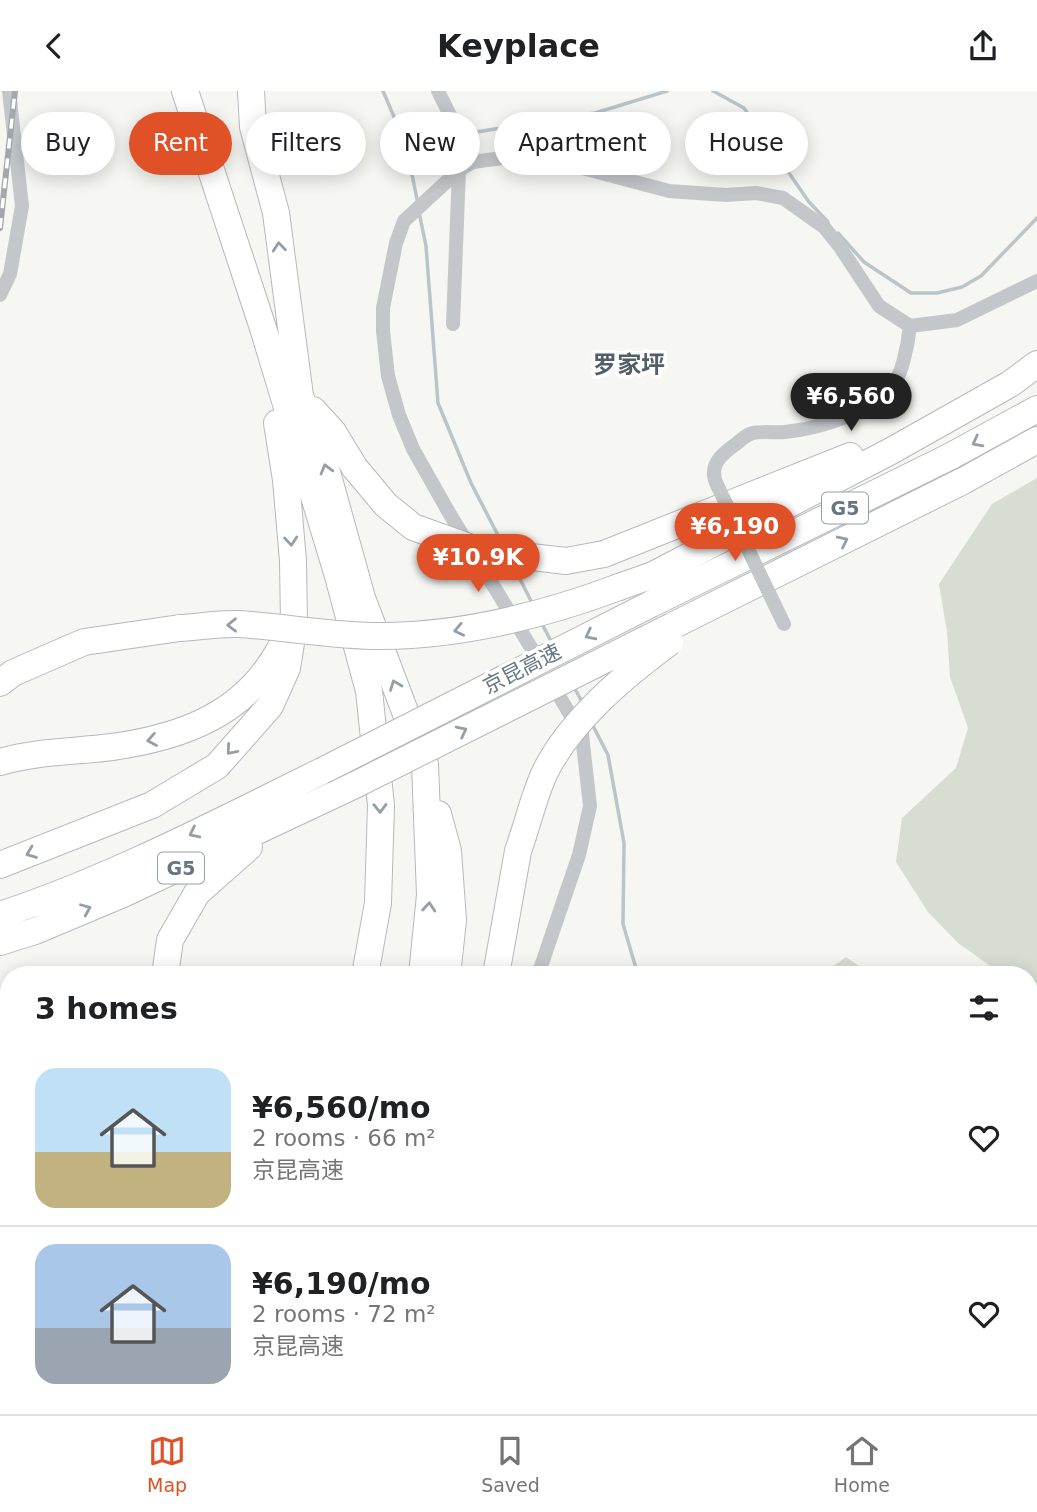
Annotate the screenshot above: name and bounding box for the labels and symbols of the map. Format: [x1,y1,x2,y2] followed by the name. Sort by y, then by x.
[272,241,287,252] one-way arrow
[593,351,665,379] district label: 罗家坪
[794,373,908,433] pin: ¥6,560
[972,433,984,447] one-way arrow
[320,463,335,475] one-way arrow
[822,493,868,523] road number: G5
[678,503,792,563] pin: ¥6,190
[284,535,299,547] one-way arrow
[421,535,535,594] pin: ¥10.9K
[836,535,848,549] one-way arrow
[227,617,237,633] one-way arrow
[453,622,465,637] one-way arrow
[585,626,597,640] one-way arrow
[479,639,565,699] street label: 京昆高速
[390,679,404,691] one-way arrow
[455,726,467,740] one-way arrow
[147,732,158,747] one-way arrow
[227,741,239,754] one-way arrow
[373,802,388,813] one-way arrow
[189,825,201,839] one-way arrow
[26,844,38,858] one-way arrow
[158,853,204,883] road number: G5
[421,901,436,912] one-way arrow
[79,903,92,917] one-way arrow

